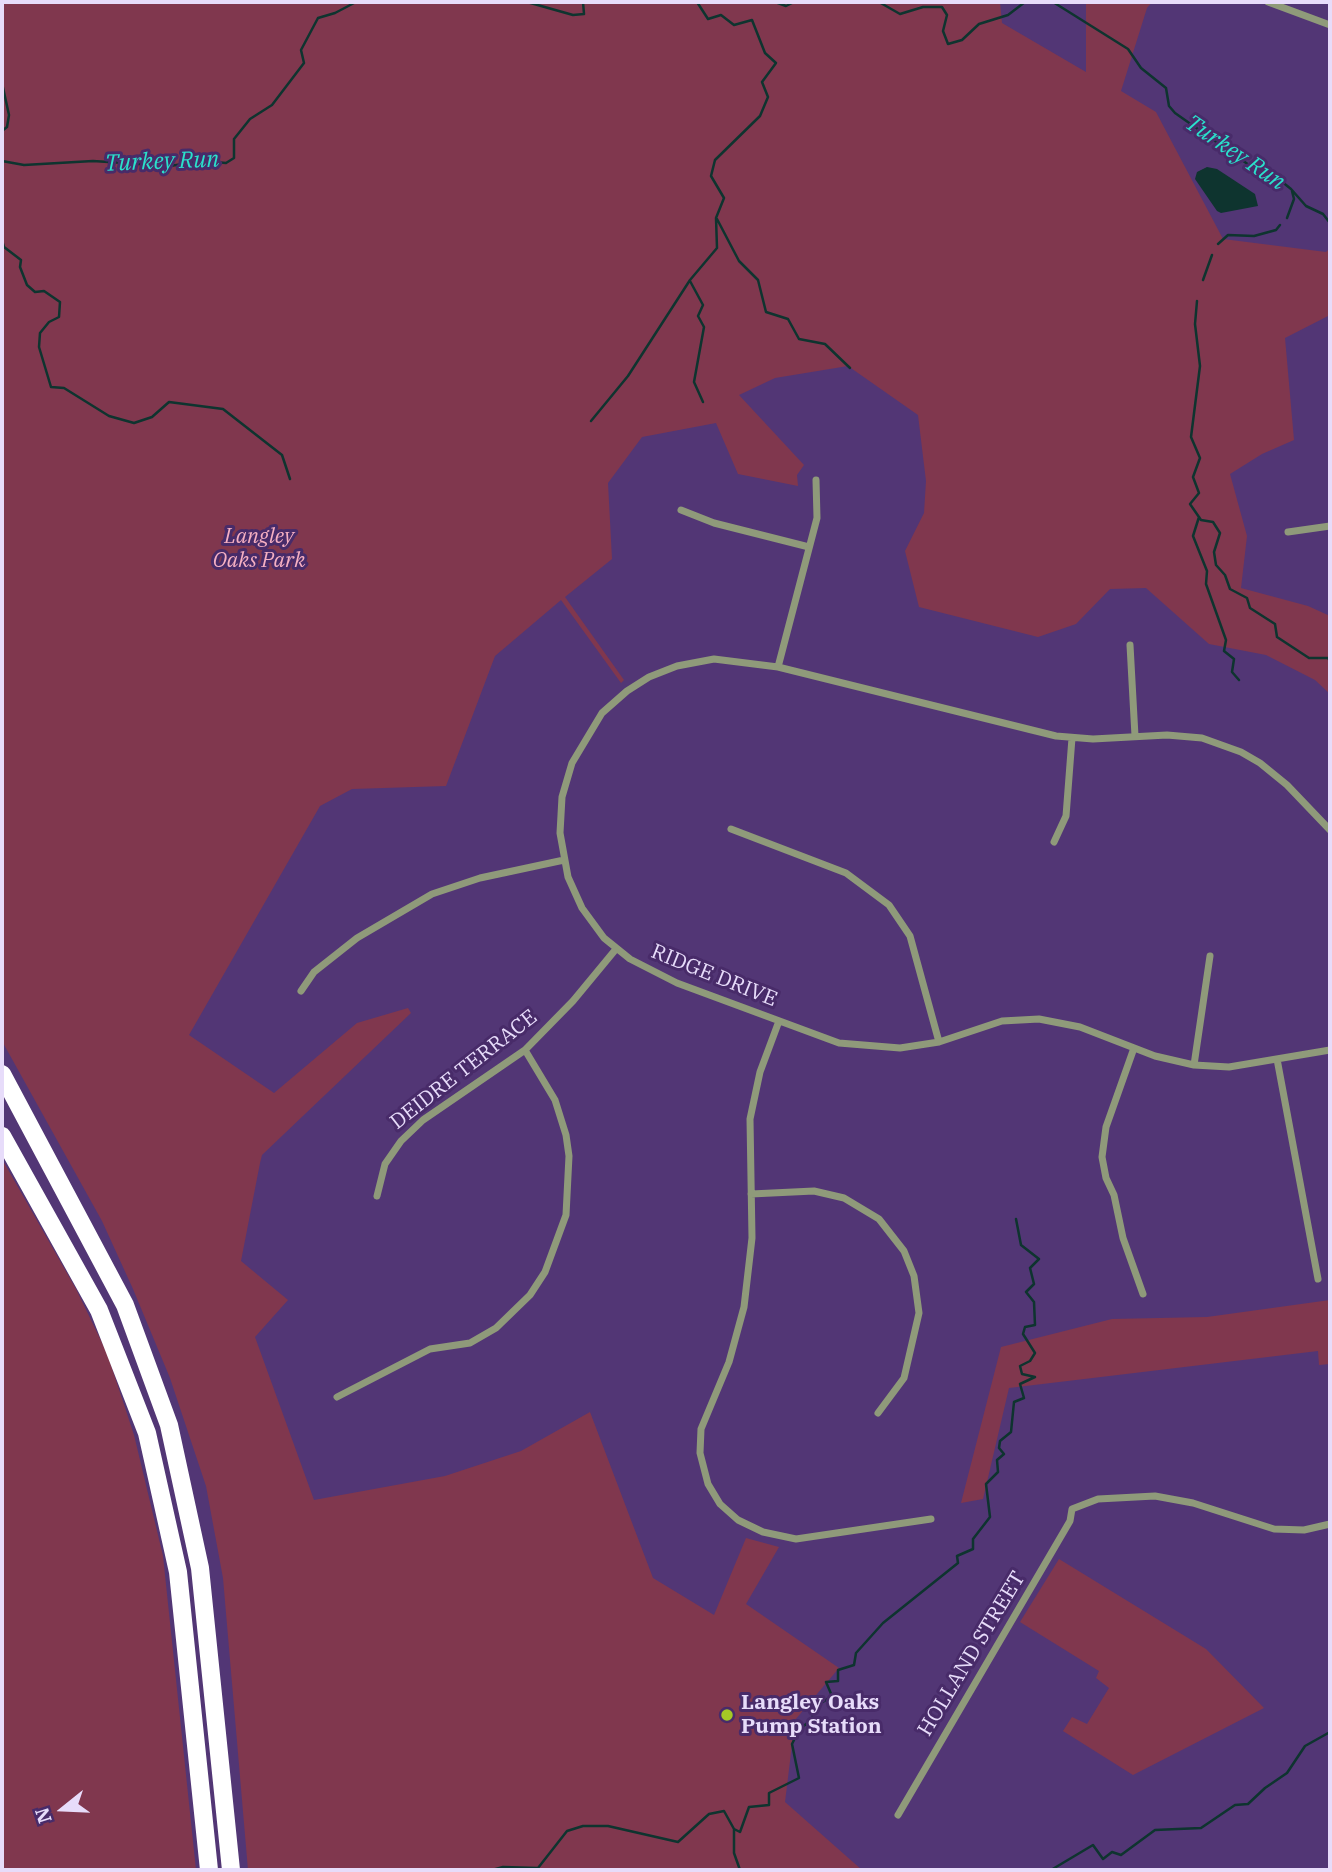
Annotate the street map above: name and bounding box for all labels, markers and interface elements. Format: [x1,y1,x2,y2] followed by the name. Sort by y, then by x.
[1180,110,1290,196] water label: Turkey Run
[104,146,220,178] water label: Turkey Run
[213,524,305,574] park label: Langley Oaks Park
[647,939,781,1013] street label: RIDGE DRIVE
[386,1005,542,1135] street label: DEIDRE TERRACE
[913,1567,1031,1741] street label: HOLLAND STREET
[741,1690,882,1740] place label: Langley Oaks Pump Station
[719,1707,735,1723] marker: Langley Oaks Pump Station
[28,1774,98,1844] north arrow
[29,1805,57,1826] text: N

